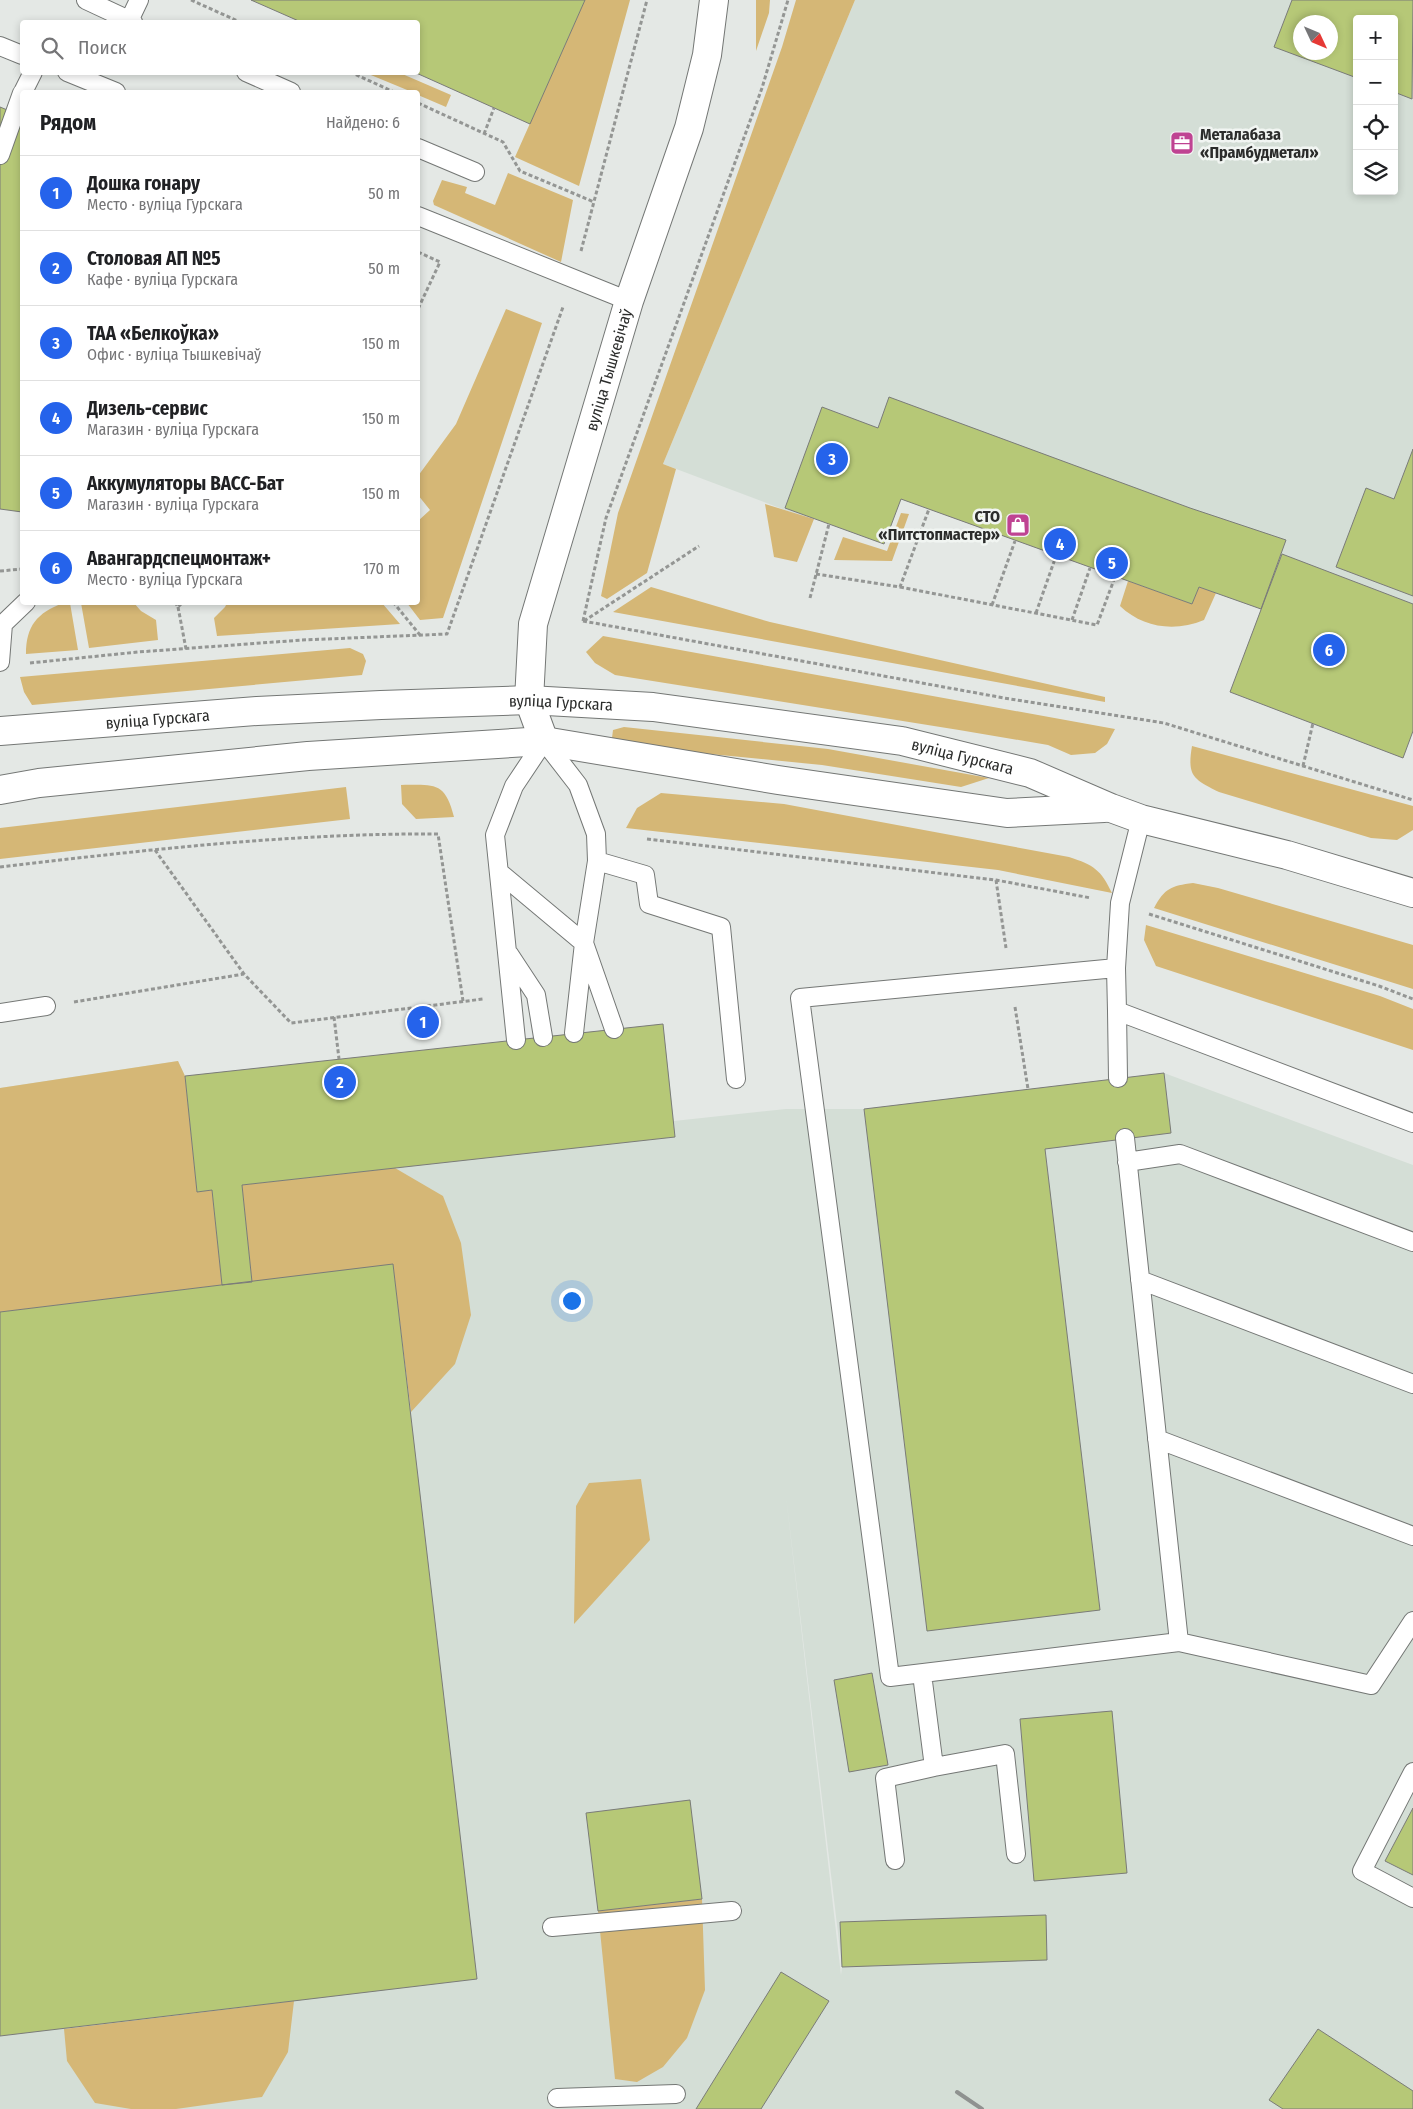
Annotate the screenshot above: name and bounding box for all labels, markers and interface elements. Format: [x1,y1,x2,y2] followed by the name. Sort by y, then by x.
[1293,15,1338,60] north arrow
[1353,15,1398,195] map controls
[1353,15,1398,60] button: +
[20,20,420,75] search box
[38,34,66,62] icon: search
[78,36,127,59] text: Поиск
[1353,60,1398,105] button: −
[1353,105,1398,150] button: locate
[40,110,96,136] text: Рядом
[326,113,400,132] text: Найдено: 6
[1200,125,1319,162] place label: Металабаза «Прамбудметал»
[1169,130,1195,156] office icon: Металабаза «Прамбудметал»
[1353,150,1398,195] button: layers
[87,172,200,195] text: Дошка гонару
[53,184,59,203] text: 1
[368,184,400,203] text: 50 m
[87,195,243,214] text: Место · вуліца Гурскага
[87,247,221,270] text: Столовая АП №5
[52,259,60,278] text: 2
[368,259,400,278] text: 50 m
[87,270,238,289] text: Кафе · вуліца Гурскага
[581,306,636,433] street label: вуліца Тышкевічаў
[87,322,219,345] text: ТАА «Белкоўка»
[52,334,60,353] text: 3
[362,334,400,353] text: 150 m
[87,345,261,364] text: Офис · вуліца Тышкевічаў
[87,397,208,420] text: Дизель-сервис
[52,409,60,428] text: 4
[362,409,400,428] text: 150 m
[87,420,259,439] text: Магазин · вуліца Гурскага
[816,440,848,478] pin: 3
[87,472,284,495] text: Аккумуляторы ВАСС-Бат
[52,484,60,503] text: 5
[362,484,400,503] text: 150 m
[87,495,259,514] text: Магазин · вуліца Гурскага
[878,507,1000,544] place label: СТО «Питстопмастер»
[1005,512,1031,538] shop icon: СТО «Питстопмастер»
[1044,525,1076,563] pin: 4
[1096,544,1128,582] pin: 5
[87,547,271,570] text: Авангардспецмонтаж+
[52,559,60,578] text: 6
[363,559,400,578] text: 170 m
[87,570,243,589] text: Место · вуліца Гурскага
[1313,631,1345,669] pin: 6
[509,690,614,714] street label: вуліца Гурскага
[105,705,210,732] street label: вуліца Гурскага
[910,734,1016,778] street label: вуліца Гурскага
[407,1003,439,1041] pin: 1
[324,1063,356,1101] pin: 2
[559,1288,585,1314] your location

